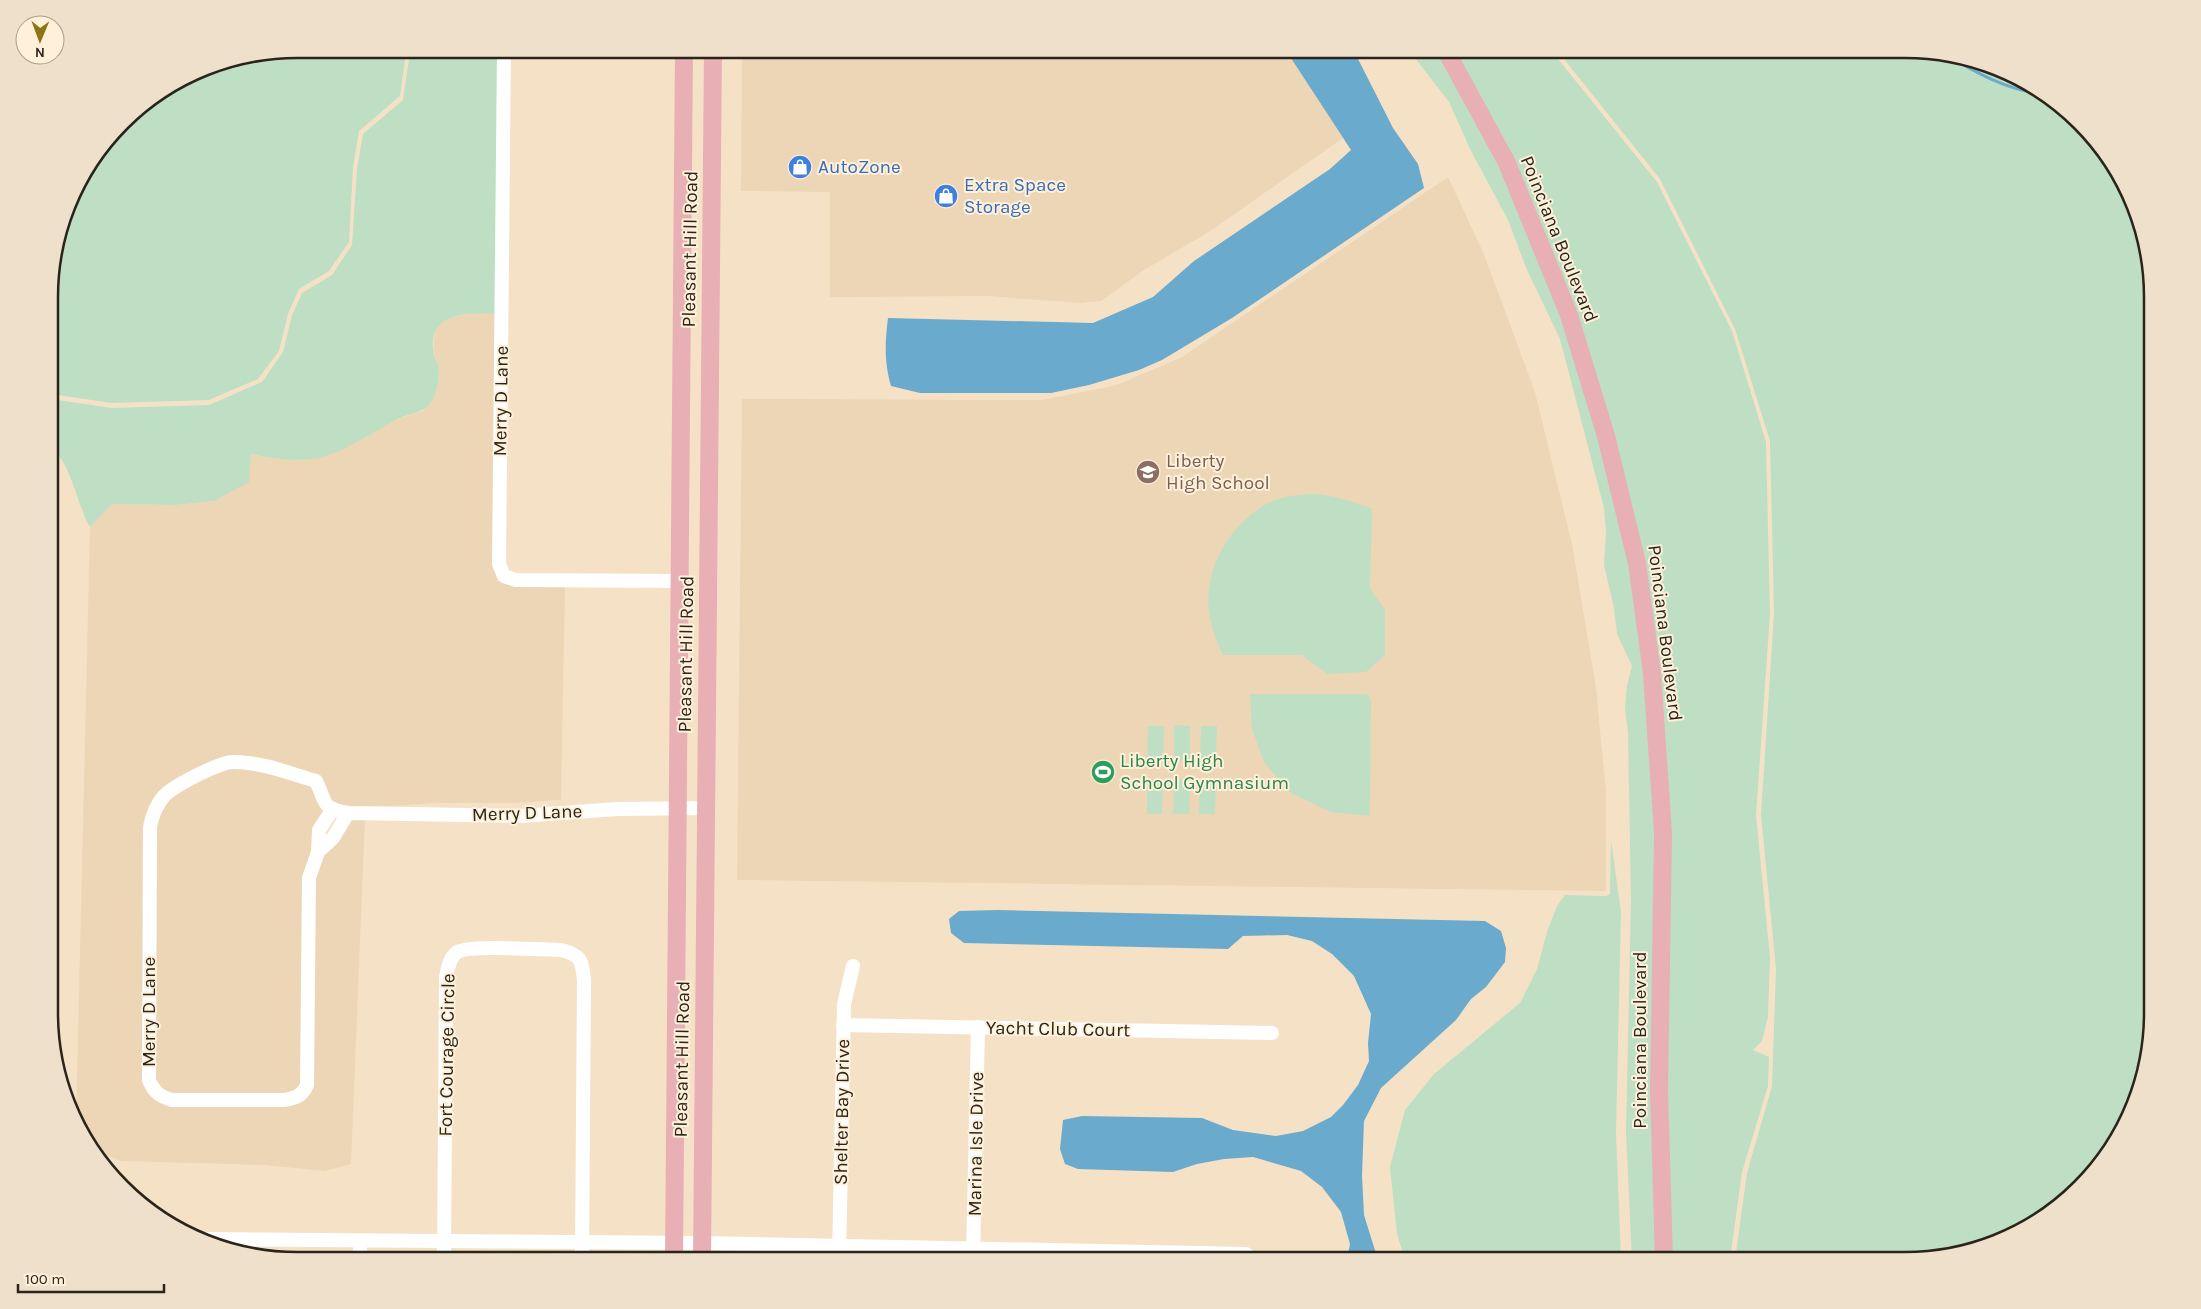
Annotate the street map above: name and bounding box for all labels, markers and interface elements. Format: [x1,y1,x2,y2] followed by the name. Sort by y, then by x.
[15,15,65,65] north arrow
[35,44,45,61] text: N
[1516,153,1602,325] street label: Poinciana Boulevard
[787,154,813,180] shop icon: AutoZone
[818,156,901,178] place label: AutoZone
[678,170,702,328] street label: Pleasant Hill Road
[964,174,1066,218] place label: Extra Space Storage
[933,183,959,209] shop icon: Extra Space Storage
[489,346,513,456] street label: Merry D Lane
[1166,450,1270,494] place label: Liberty High School
[1135,459,1161,485] school or university icon: Liberty High School
[1643,544,1687,722] street label: Poinciana Boulevard
[674,575,698,733] street label: Pleasant Hill Road
[1120,750,1289,794] place label: Liberty High School Gymnasium
[1090,759,1116,785] sports icon: Liberty High School Gymnasium
[471,800,583,826] street label: Merry D Lane
[1629,951,1651,1129] street label: Poinciana Boulevard
[138,957,160,1067] street label: Merry D Lane
[435,973,459,1137] street label: Fort Courage Circle
[670,980,694,1138] street label: Pleasant Hill Road
[986,1017,1130,1041] street label: Yacht Club Court
[830,1039,854,1185] street label: Shelter Bay Drive
[964,1071,988,1217] street label: Marina Isle Drive
[18,1262,164,1294] scale bar
[25,1270,65,1288] text: 100 m

